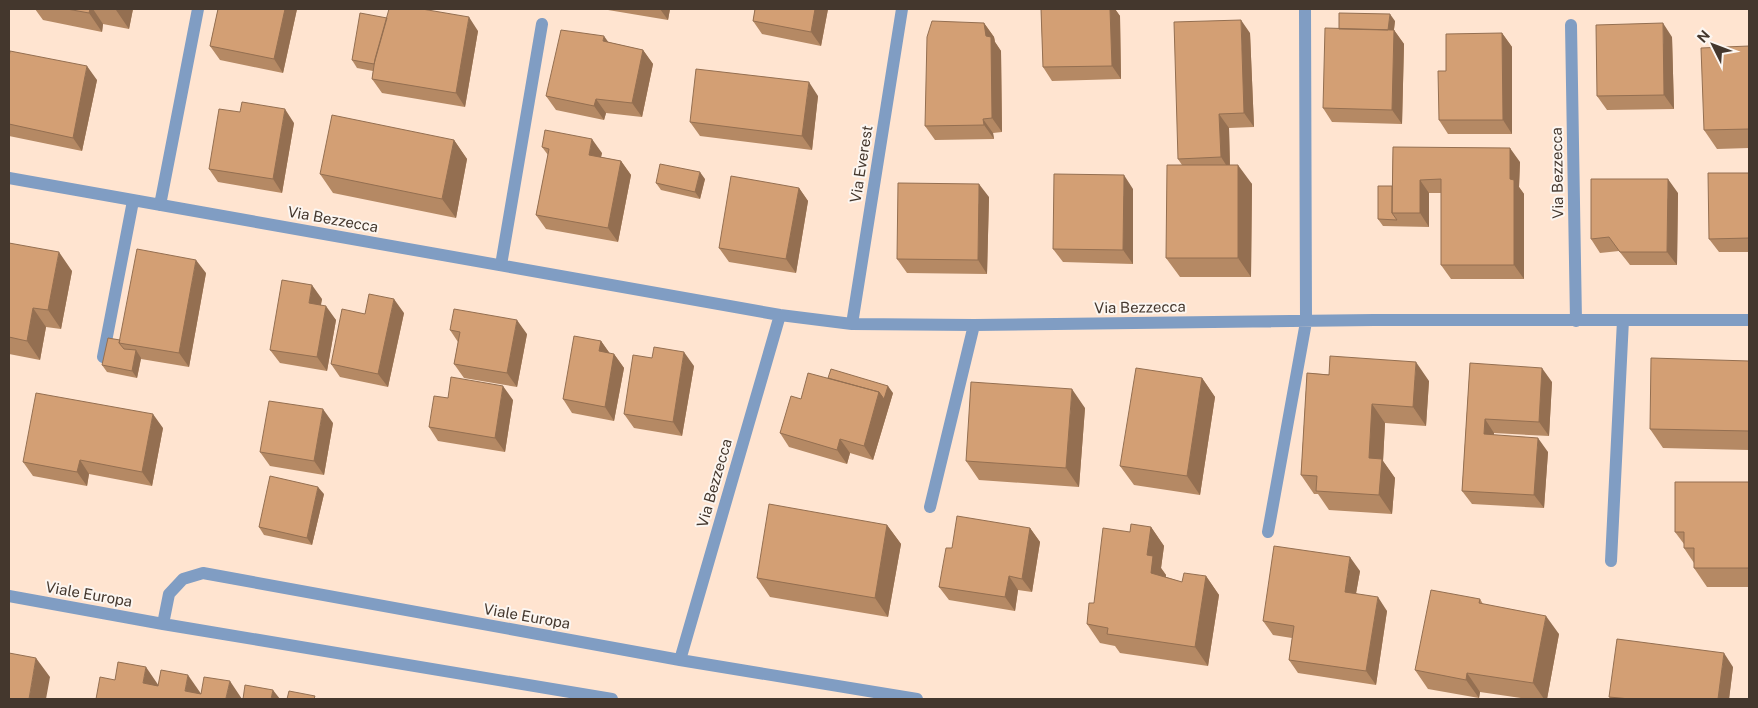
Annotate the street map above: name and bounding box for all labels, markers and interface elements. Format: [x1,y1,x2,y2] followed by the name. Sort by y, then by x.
[1688,20,1738,70] north arrow
[1694,27,1713,46] text: N
[846,124,876,204] street label: Via Everest
[1548,127,1566,219] street label: Via Bezzecca
[286,203,380,235] street label: Via Bezzecca
[1094,298,1186,316] street label: Via Bezzecca
[693,437,735,529] street label: Via Bezzecca
[44,578,134,610] street label: Viale Europa
[482,600,572,632] street label: Viale Europa

